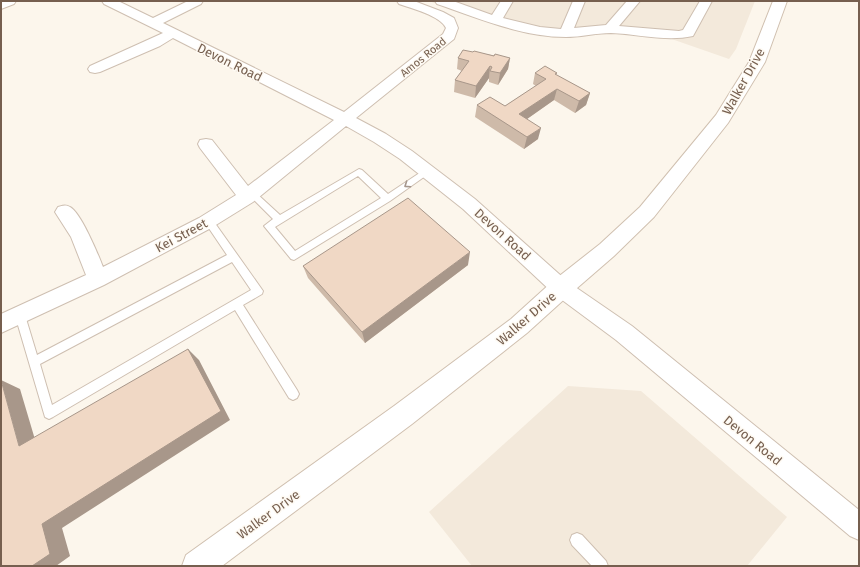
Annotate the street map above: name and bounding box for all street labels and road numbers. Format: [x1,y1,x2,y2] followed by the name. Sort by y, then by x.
[398,35,449,80] street label: Amos Road
[195,40,265,85] street label: Devon Road
[719,45,768,117] street label: Walker Drive
[471,205,534,263] street label: Devon Road
[153,215,210,255] street label: Kei Street
[494,289,559,348] street label: Walker Drive
[721,412,785,468] street label: Devon Road
[234,487,303,542] street label: Walker Drive

